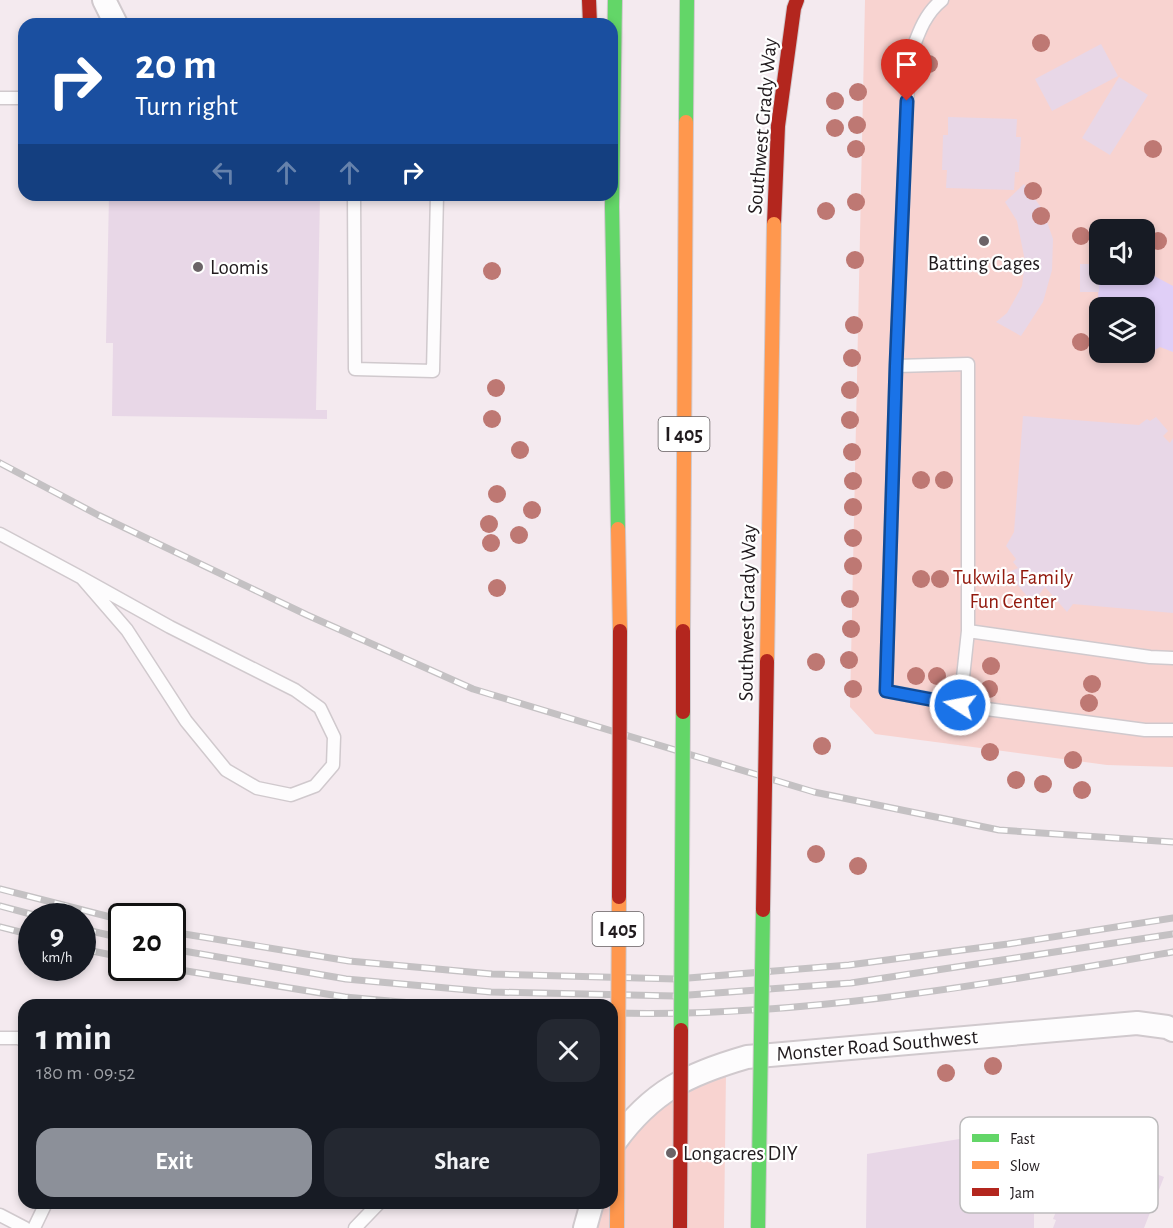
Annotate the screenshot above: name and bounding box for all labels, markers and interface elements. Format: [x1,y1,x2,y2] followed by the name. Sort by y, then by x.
[744,37,781,215] street label: Southwest Grady Way
[881,39,932,101] pin
[36,42,114,120] icon: right
[135,44,217,86] text: 20 m
[890,48,923,81] icon: arrive
[135,93,238,120] text: Turn right
[207,156,240,189] icon: left
[270,156,303,189] icon: ahead
[333,156,366,189] icon: ahead
[396,156,429,189] icon: right
[1089,219,1155,363] map controls
[1089,219,1155,285] button: sound
[977,234,991,248] marker: Batting Cages
[928,253,1040,274] place label: Batting Cages
[210,257,269,278] place label: Loomis
[191,260,205,274] marker: Loomis
[1089,297,1155,363] button: layers
[658,417,710,451] road number: I 405
[735,524,760,702] street label: Southwest Grady Way
[953,567,1073,612] park label: Tukwila Family Fun Center
[928,673,992,737] position arrow
[108,903,186,981] speed limit sign: 20
[592,912,644,946] road number: I 405
[50,920,64,950] text: 9
[42,950,72,965] text: km/h
[537,1019,600,1082] button: close
[36,1020,112,1056] text: 1 min
[775,1026,979,1065] street label: Monster Road Southwest
[36,1063,135,1083] text: 180 m · 09:52
[960,1117,1158,1213] legend
[36,1128,312,1197] button: Exit
[324,1128,600,1197] button: Share
[1010,1131,1035,1147] text: Fast
[683,1143,798,1164] place label: Longacres DIY
[664,1146,678,1160] marker: Longacres DIY
[1010,1158,1040,1174] text: Slow
[1010,1185,1035,1201] text: Jam

